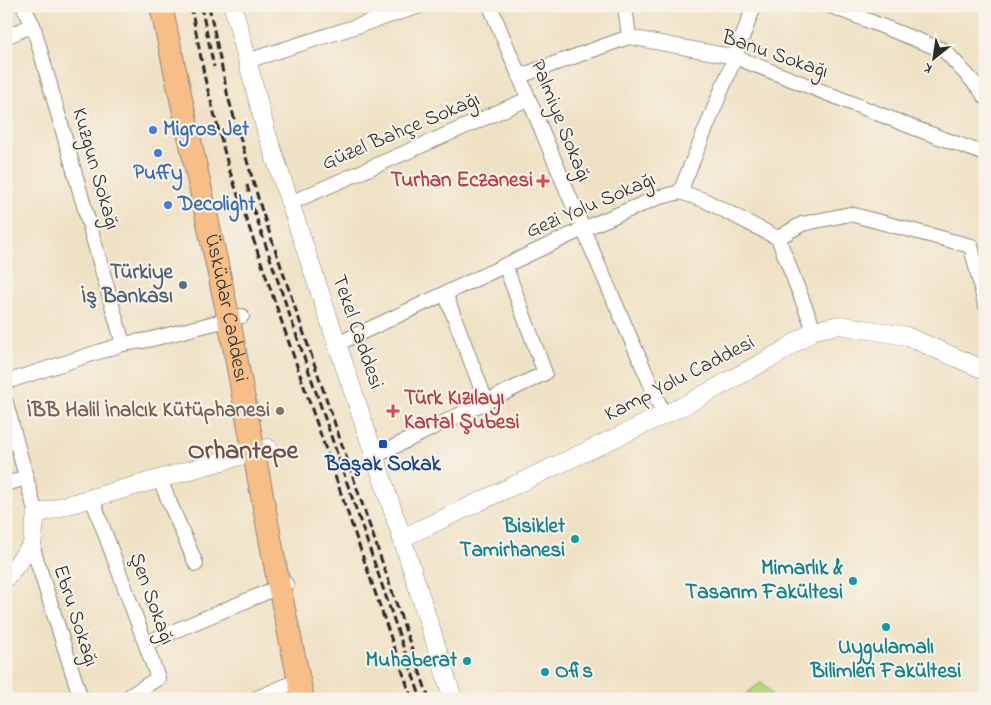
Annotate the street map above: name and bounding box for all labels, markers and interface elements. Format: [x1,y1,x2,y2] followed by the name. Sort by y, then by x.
[716,22,832,89] street label: Banu Sokağı
[908,32,958,82] north arrow
[520,55,598,188] street label: Palmiye Sokağı
[919,57,936,79] text: K
[317,85,485,181] street label: Güzel Bahçe Sokağı
[61,105,127,234] street label: Kuzgun Sokağı
[163,115,250,147] place label: Migros Jet
[147,124,159,136] marker: Migros Jet
[152,147,164,159] marker: Puffy
[133,159,183,191] place label: Puffy
[522,165,661,249] street label: Gezi Yolu Sokağı
[390,166,533,196] place label: Turhan Eczanesi
[537,175,549,187] marker: Turhan Eczanesi
[177,190,256,222] place label: Decolight
[162,199,174,211] marker: Decolight
[196,231,255,385] street label: Üsküdar Caddesi
[81,258,174,312] place label: Türkiye İş Bankası
[323,271,391,393] street label: Tekel Caddesi
[177,279,189,291] marker: Türkiye İş Bankası
[600,328,760,430] street label: Kamp Yolu Caddesi
[404,384,520,438] place label: Türk Kızılayı Kartal Şubesi
[27,396,270,426] place label: İBB Halil İnalcık Kütüphanesi
[386,404,400,418] marker: Türk Kızılayı Kartal Şubesi
[274,405,286,417] marker: İBB Halil İnalcık Kütüphanesi
[188,433,300,471] district label: Orhantepe
[377,438,389,450] marker: Başak Sokak
[324,450,442,480] place label: Başak Sokak
[459,512,566,566] place label: Bisiklet Tamirhanesi
[569,533,581,545] marker: Bisiklet Tamirhanesi
[119,549,182,650] street label: Şen Sokağı
[685,554,843,608] place label: Mimarlık & Tasarım Fakültesi
[43,561,106,671] street label: Ebru Sokağı
[847,575,859,587] marker: Mimarlık & Tasarım Fakültesi
[880,621,892,633] marker: Uygulamalı Bilimleri Fakültesi
[810,633,961,687] place label: Uygulamalı Bilimleri Fakültesi
[366,646,458,676] place label: Muhaberat
[461,655,473,667] marker: Muhaberat
[555,657,593,687] place label: Ofis
[539,666,551,678] marker: Ofis

